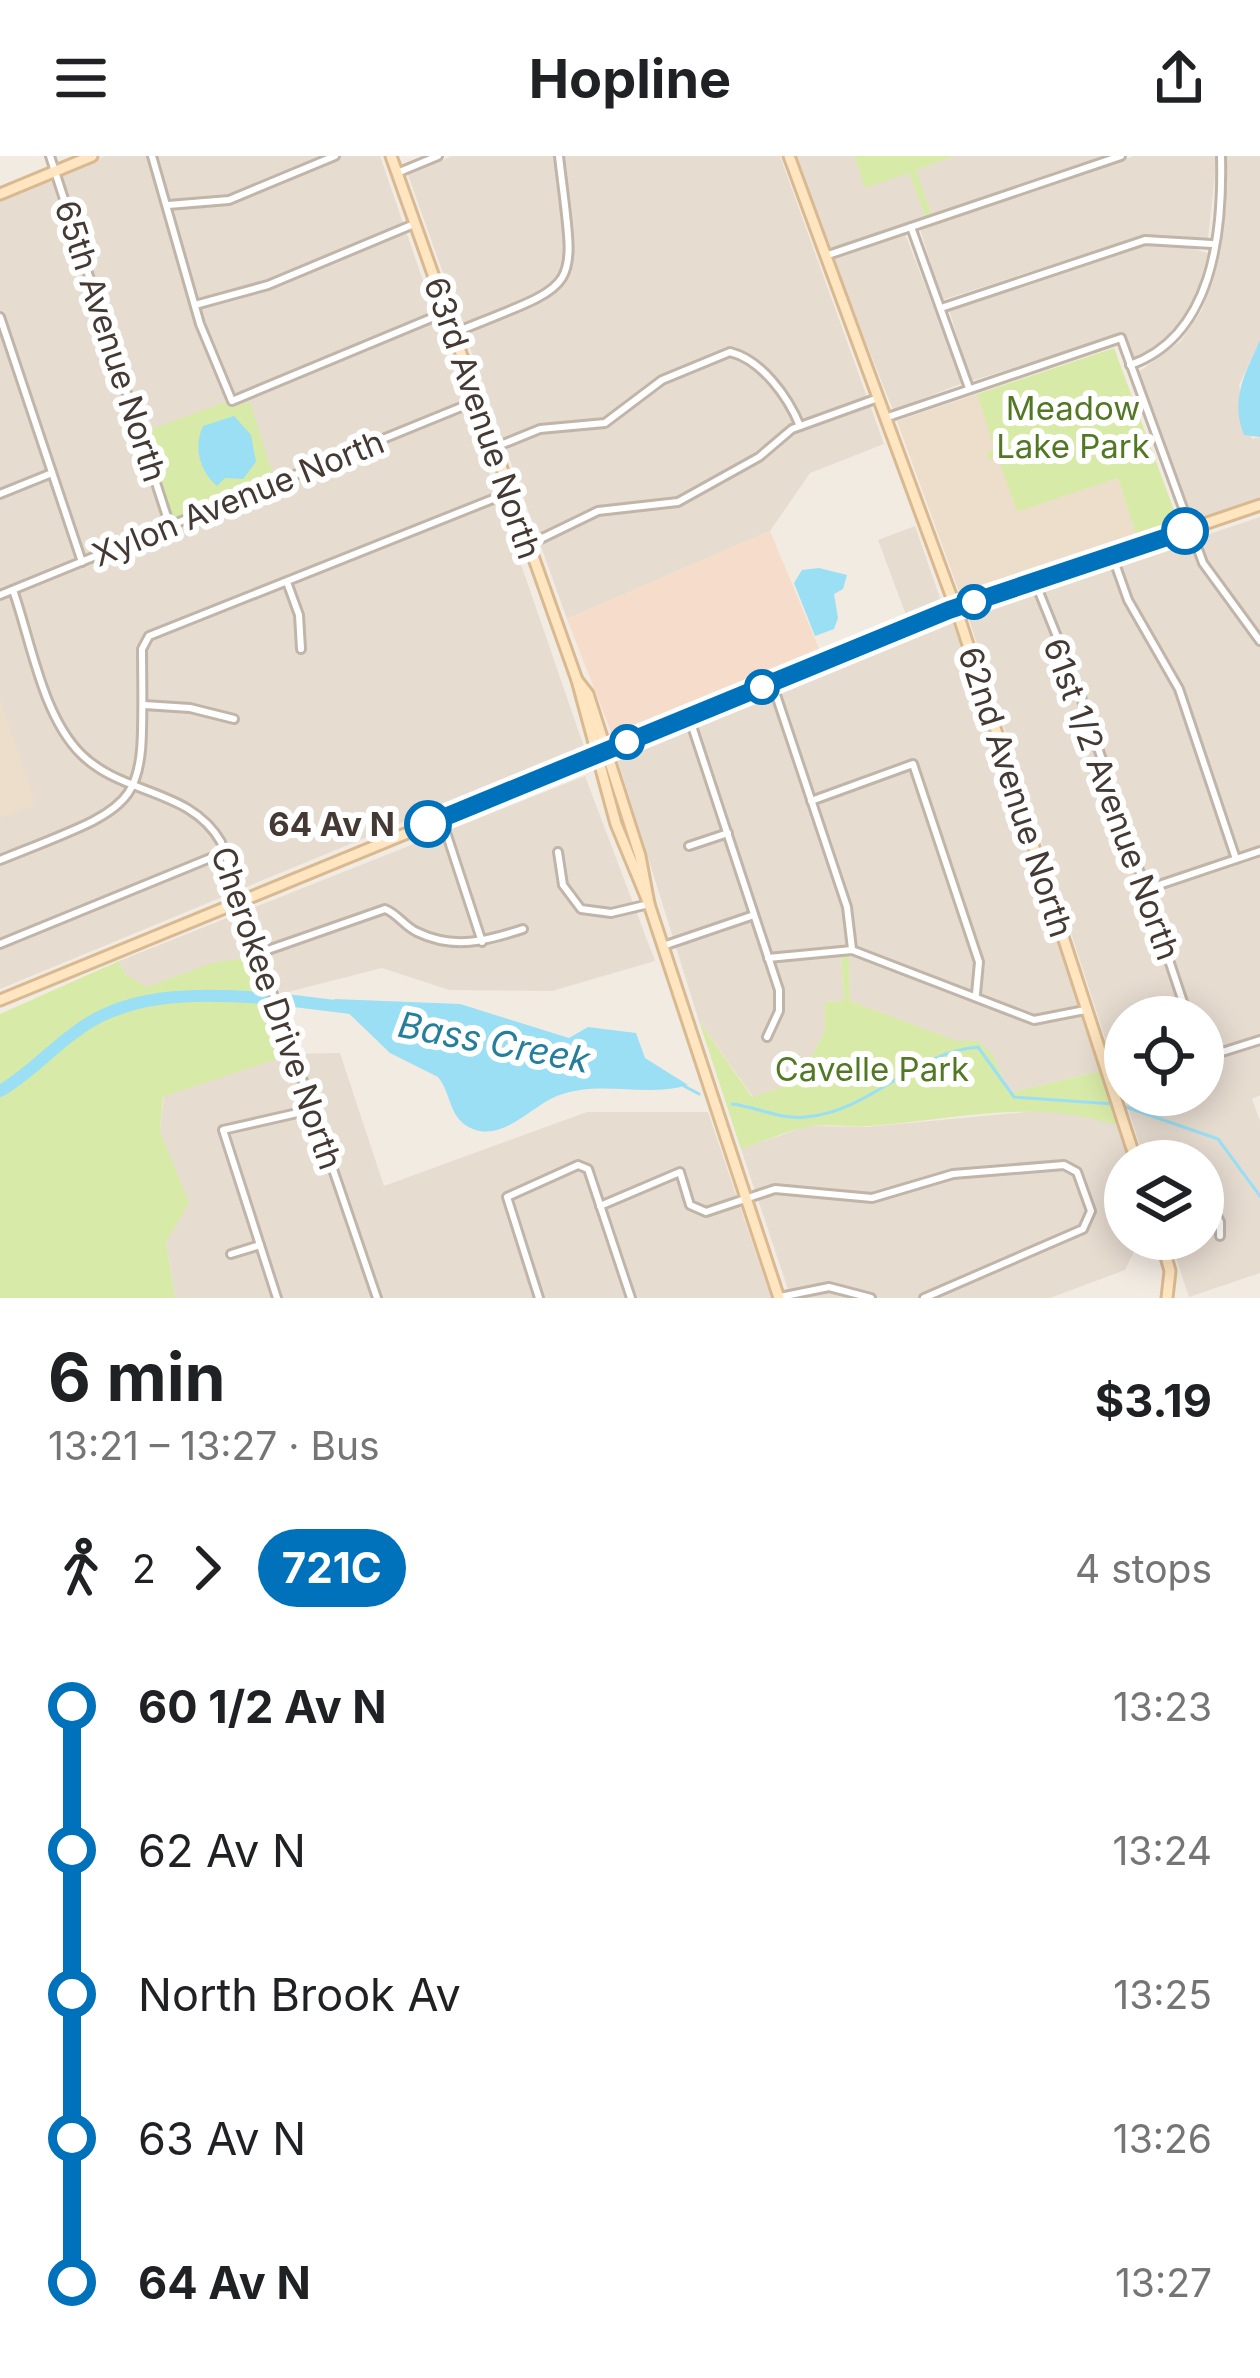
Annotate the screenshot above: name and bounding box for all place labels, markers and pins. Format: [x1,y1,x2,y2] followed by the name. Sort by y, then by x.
[1163,509,1207,553] unlabelled marker
[958,586,990,618] unlabelled marker
[746,671,778,703] unlabelled marker
[611,726,643,758] unlabelled marker
[406,802,450,846] marker: 64 Av N
[268,804,395,844] place label: 64 Av N

